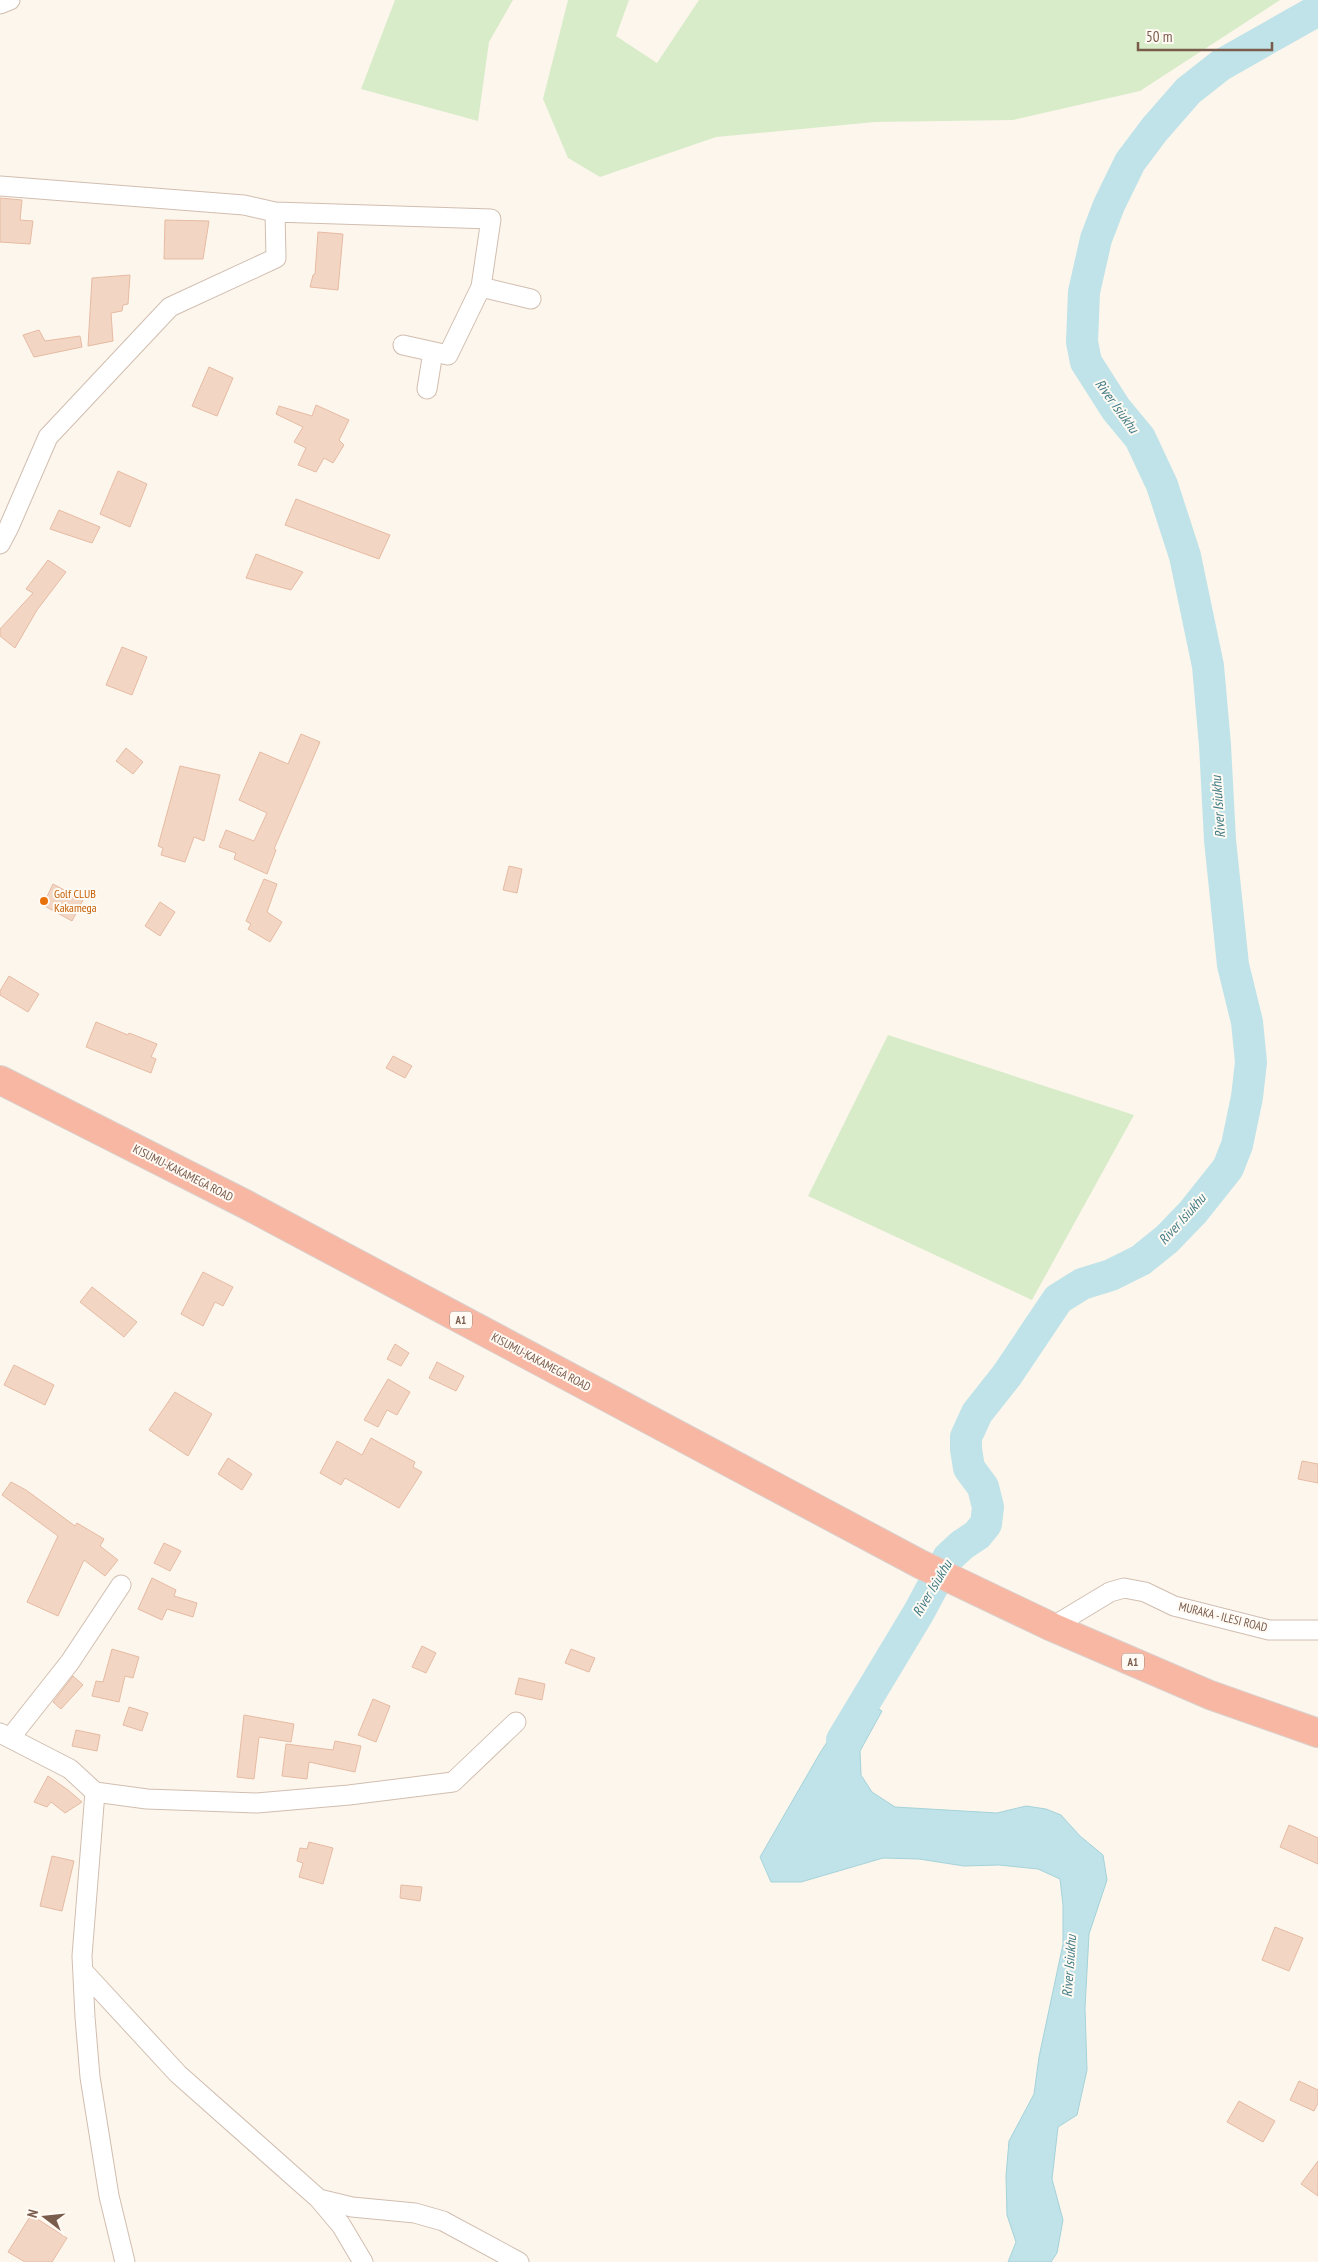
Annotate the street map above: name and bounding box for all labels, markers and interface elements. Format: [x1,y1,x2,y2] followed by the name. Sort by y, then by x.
[1138,20,1272,52] scale bar
[1146,27,1172,46] text: 50 m
[1091,375,1143,437] water label: River Isiukhu
[1207,774,1229,839] water label: River Isiukhu
[54,886,97,915] place label: Golf CLUB Kakamega
[38,895,50,907] marker: Golf CLUB Kakamega
[131,1141,236,1204] street label: KISUMU-KAKAMEGA ROAD
[1154,1189,1210,1248] water label: River Isiukhu
[450,1312,472,1328] road number: A1
[489,1329,593,1394] street label: KISUMU-KAKAMEGA ROAD
[908,1556,956,1619] water label: River Isiukhu
[1177,1598,1269,1635] street label: MURAKA - ILESI ROAD
[1122,1654,1144,1670] road number: A1
[1058,1933,1080,1998] water label: River Isiukhu
[20,2192,70,2242] north arrow
[23,2207,42,2220] text: N

